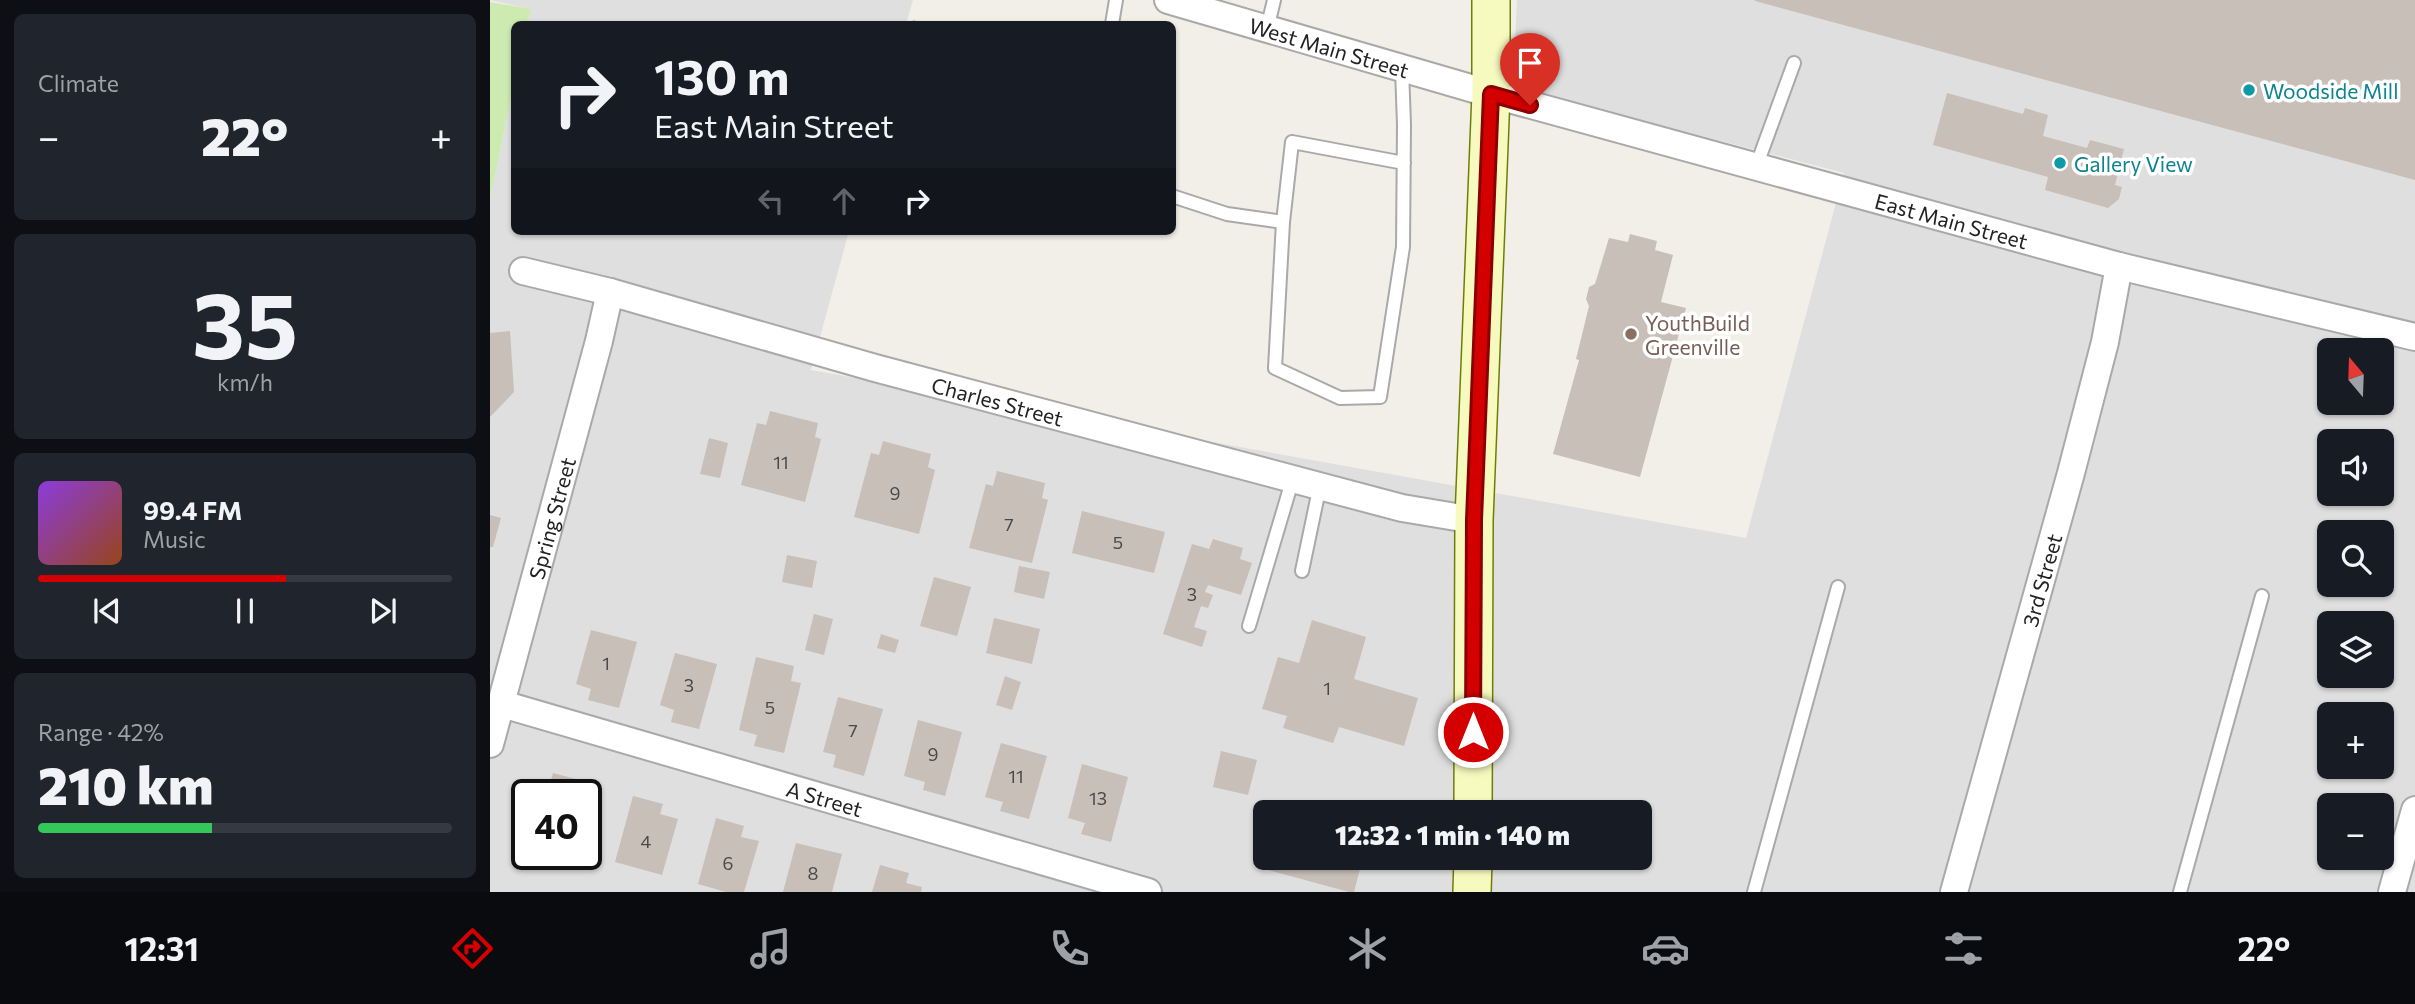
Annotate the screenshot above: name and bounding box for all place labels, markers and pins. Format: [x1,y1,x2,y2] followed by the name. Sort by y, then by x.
[1500,33,1560,105] pin
[2263,78,2399,103] place label: Woodside Mill
[2241,82,2257,98] marker: Woodside Mill
[2074,151,2193,176] place label: Gallery View
[2052,155,2068,171] marker: Gallery View
[1645,310,1750,359] place label: YouthBuild Greenville
[1623,326,1639,342] marker: YouthBuild Greenville

